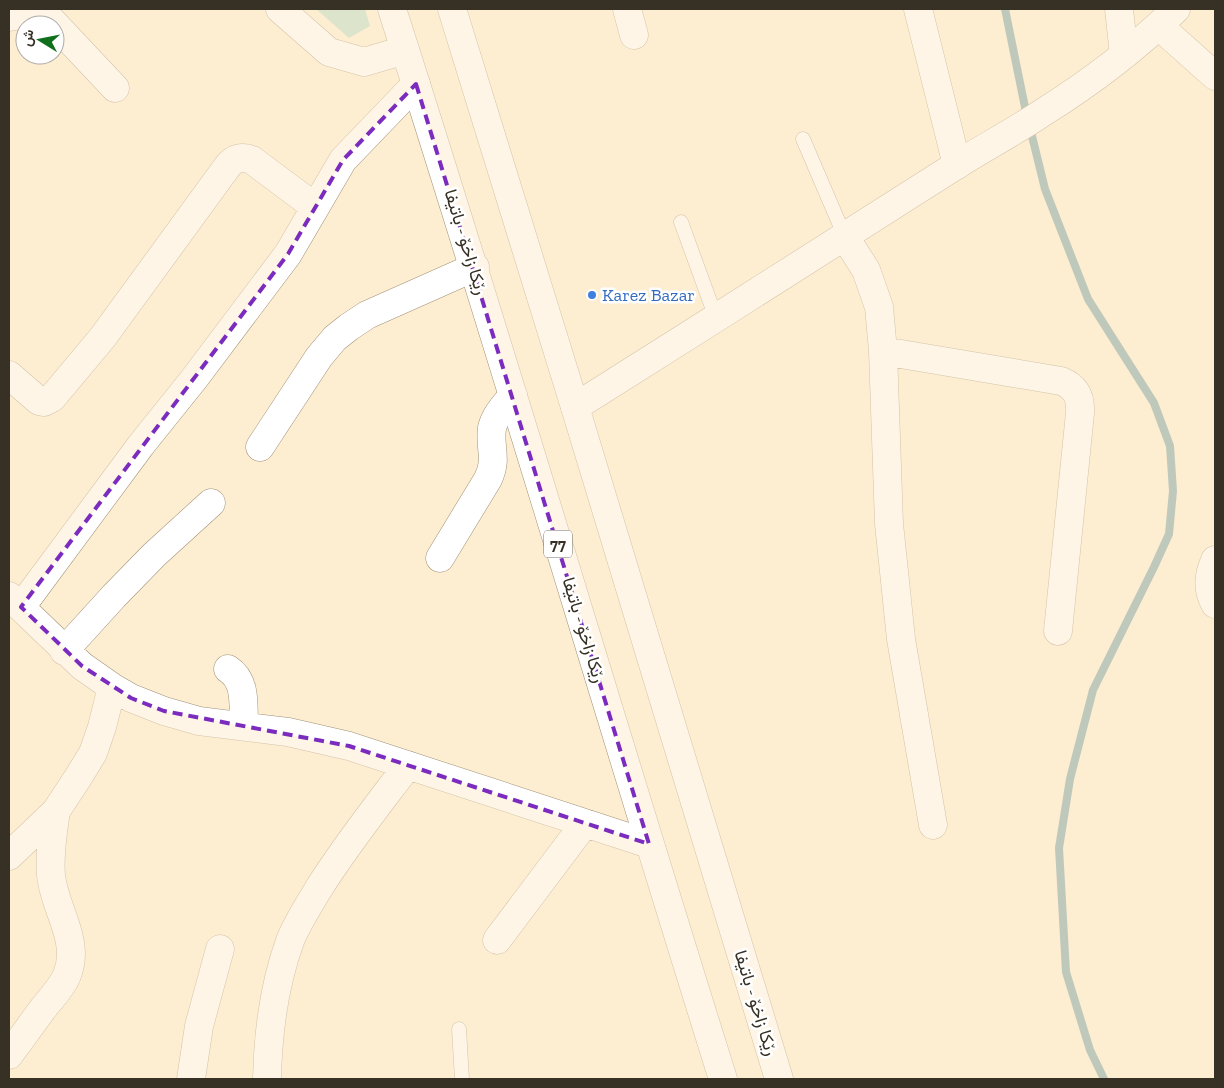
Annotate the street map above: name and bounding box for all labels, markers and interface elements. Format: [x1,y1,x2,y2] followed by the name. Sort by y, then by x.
[15,15,65,65] north arrow
[18,28,38,48] text: ش
[440,187,492,297] street label: رێکا زاخۆ - باتیفا
[602,284,695,306] place label: Karez Bazar
[586,289,598,301] marker: Karez Bazar
[544,530,572,558] road number: 77
[558,575,610,685] street label: رێکا زاخۆ - باتیفا
[730,948,782,1058] street label: رێکا زاخۆ - باتیفا

